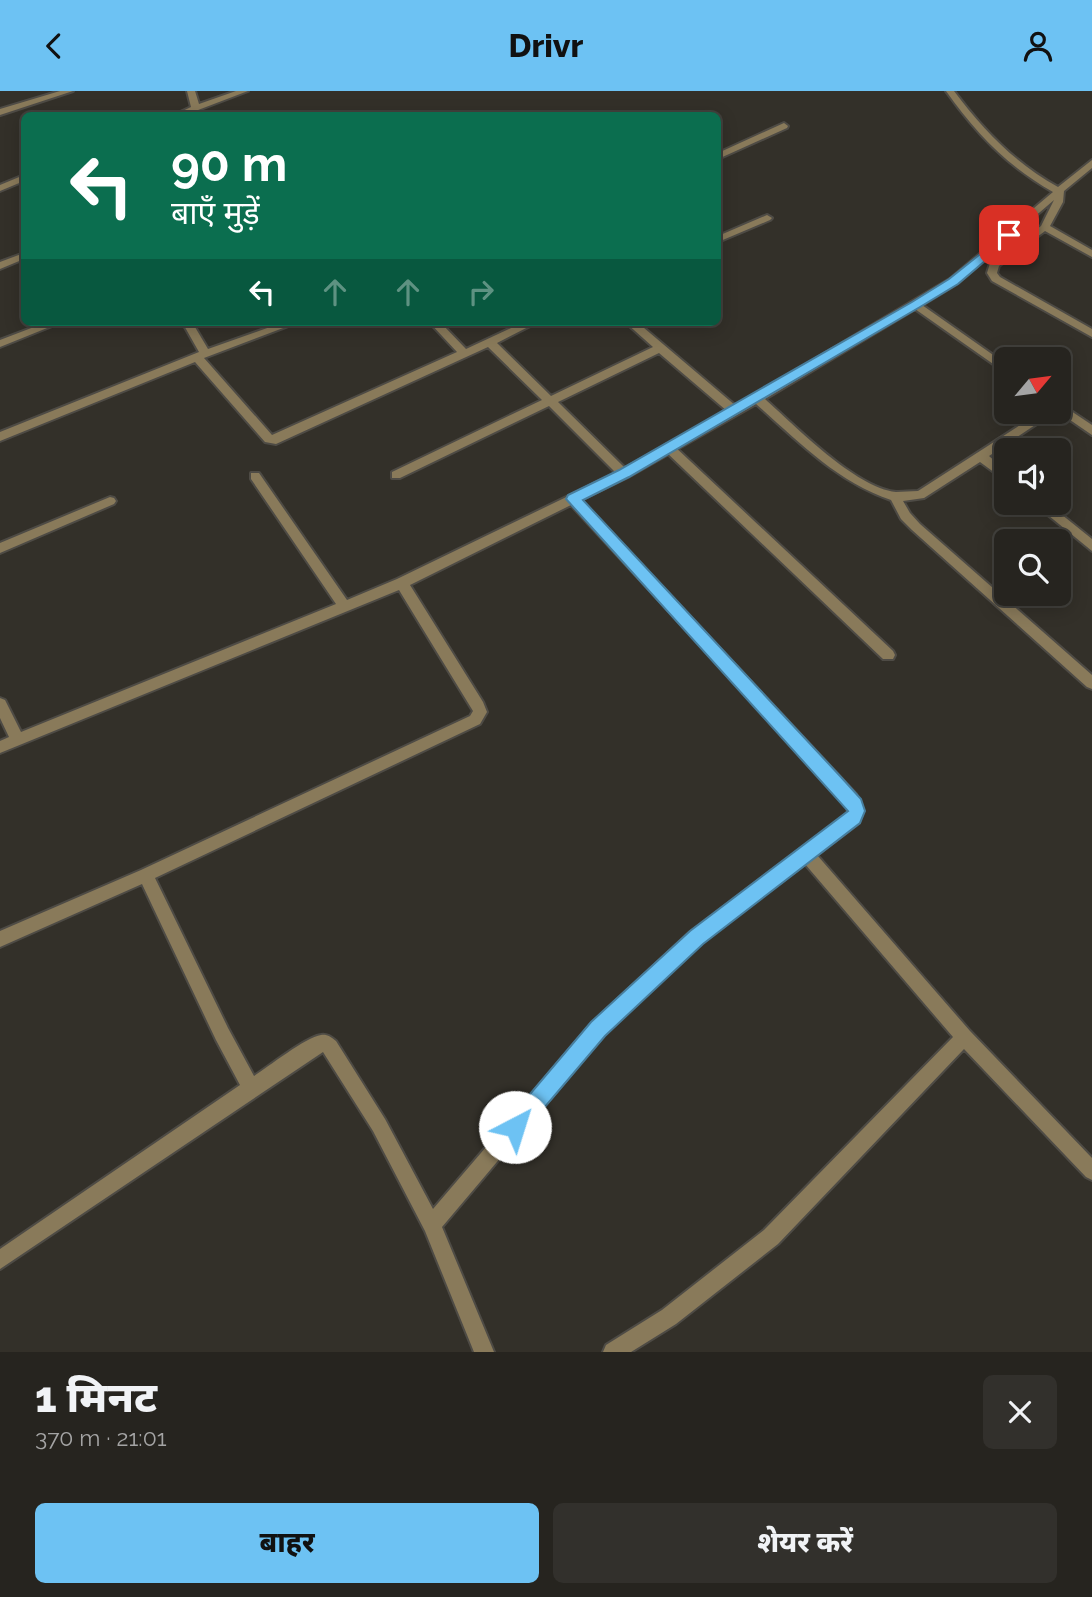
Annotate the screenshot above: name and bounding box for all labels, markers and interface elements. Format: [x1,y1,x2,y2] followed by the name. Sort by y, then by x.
[35,27,73,65] icon: back
[509,27,583,64] text: Drivr
[1019,27,1057,65] icon: person
[171,135,287,192] text: 90 m
[56,140,147,231] icon: left
[171,194,260,231] text: बाएँ मुड़ें
[979,205,1039,265] pin
[990,216,1028,254] icon: arrive
[243,273,281,311] icon: left
[316,273,354,311] icon: ahead
[389,273,427,311] icon: ahead
[462,273,500,311] icon: right
[994,347,1071,423] north arrow
[994,347,1071,606] map controls
[994,438,1071,515] button: sound
[994,529,1071,606] button: search
[478,1090,552,1164] position arrow
[35,1373,157,1422] text: 1 मिनट
[983,1375,1057,1449] button: close
[35,1424,167,1451] text: 370 m · 21:01
[35,1503,539,1583] button: बाहर
[553,1503,1057,1583] button: शेयर करें

